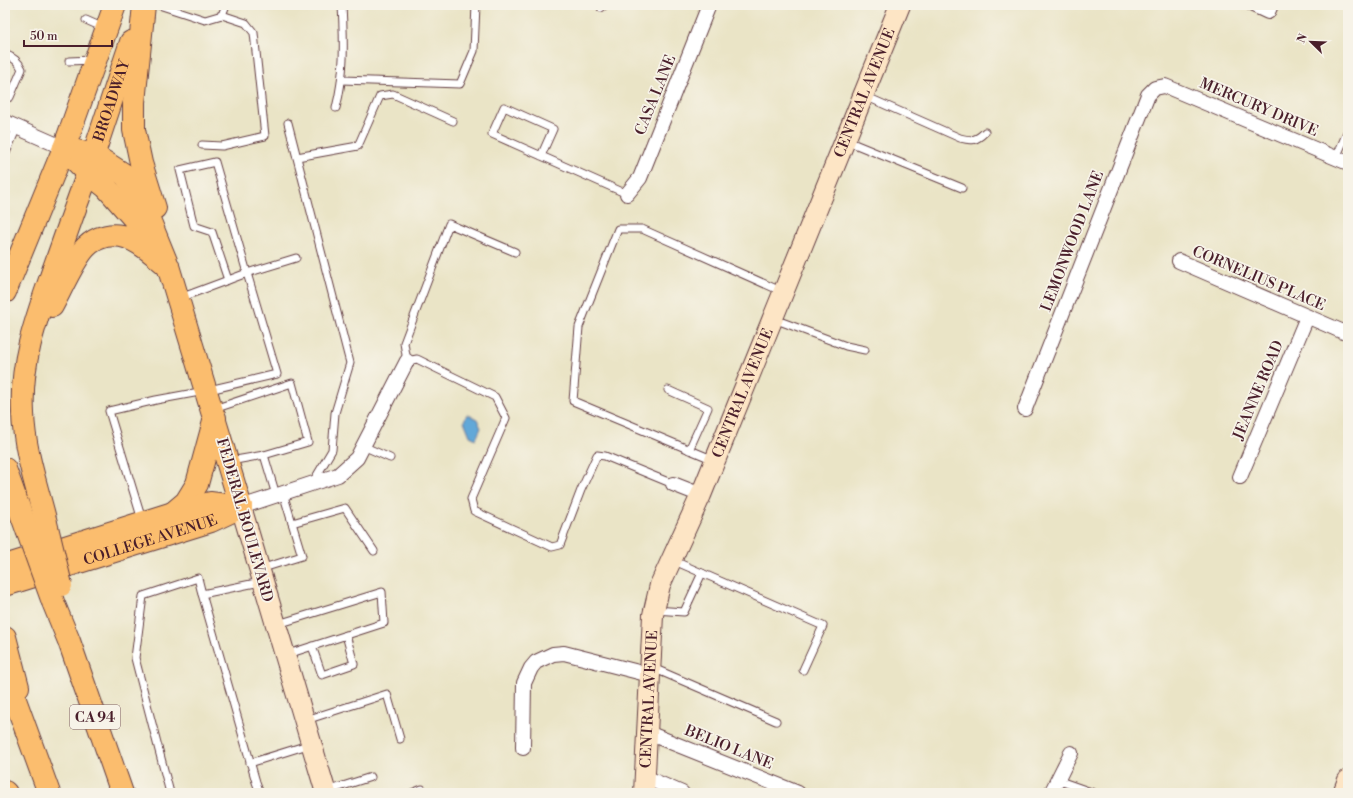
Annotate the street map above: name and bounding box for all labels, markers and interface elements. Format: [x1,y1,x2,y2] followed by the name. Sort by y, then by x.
[24,22,112,48] scale bar
[1291,22,1331,62] north arrow
[830,25,900,161] street label: CENTRAL AVENUE
[30,29,58,44] text: 50 m
[1295,31,1311,45] text: N
[631,52,680,138] street label: CASA LANE
[89,56,135,145] street label: BROADWAY
[1197,74,1321,141] street label: MERCURY DRIVE
[1037,168,1108,314] street label: LEMONWOOD LANE
[1189,242,1328,315] street label: CORNELIUS PLACE
[708,326,778,461] street label: CENTRAL AVENUE
[1229,337,1288,444] street label: JEANNE ROAD
[212,436,277,604] street label: FEDERAL BOULEVARD
[81,510,221,570] street label: COLLEGE AVENUE
[636,630,662,769] street label: CENTRAL AVENUE
[70,705,120,729] road number: CA 94
[681,721,776,774] street label: BELIO LANE

